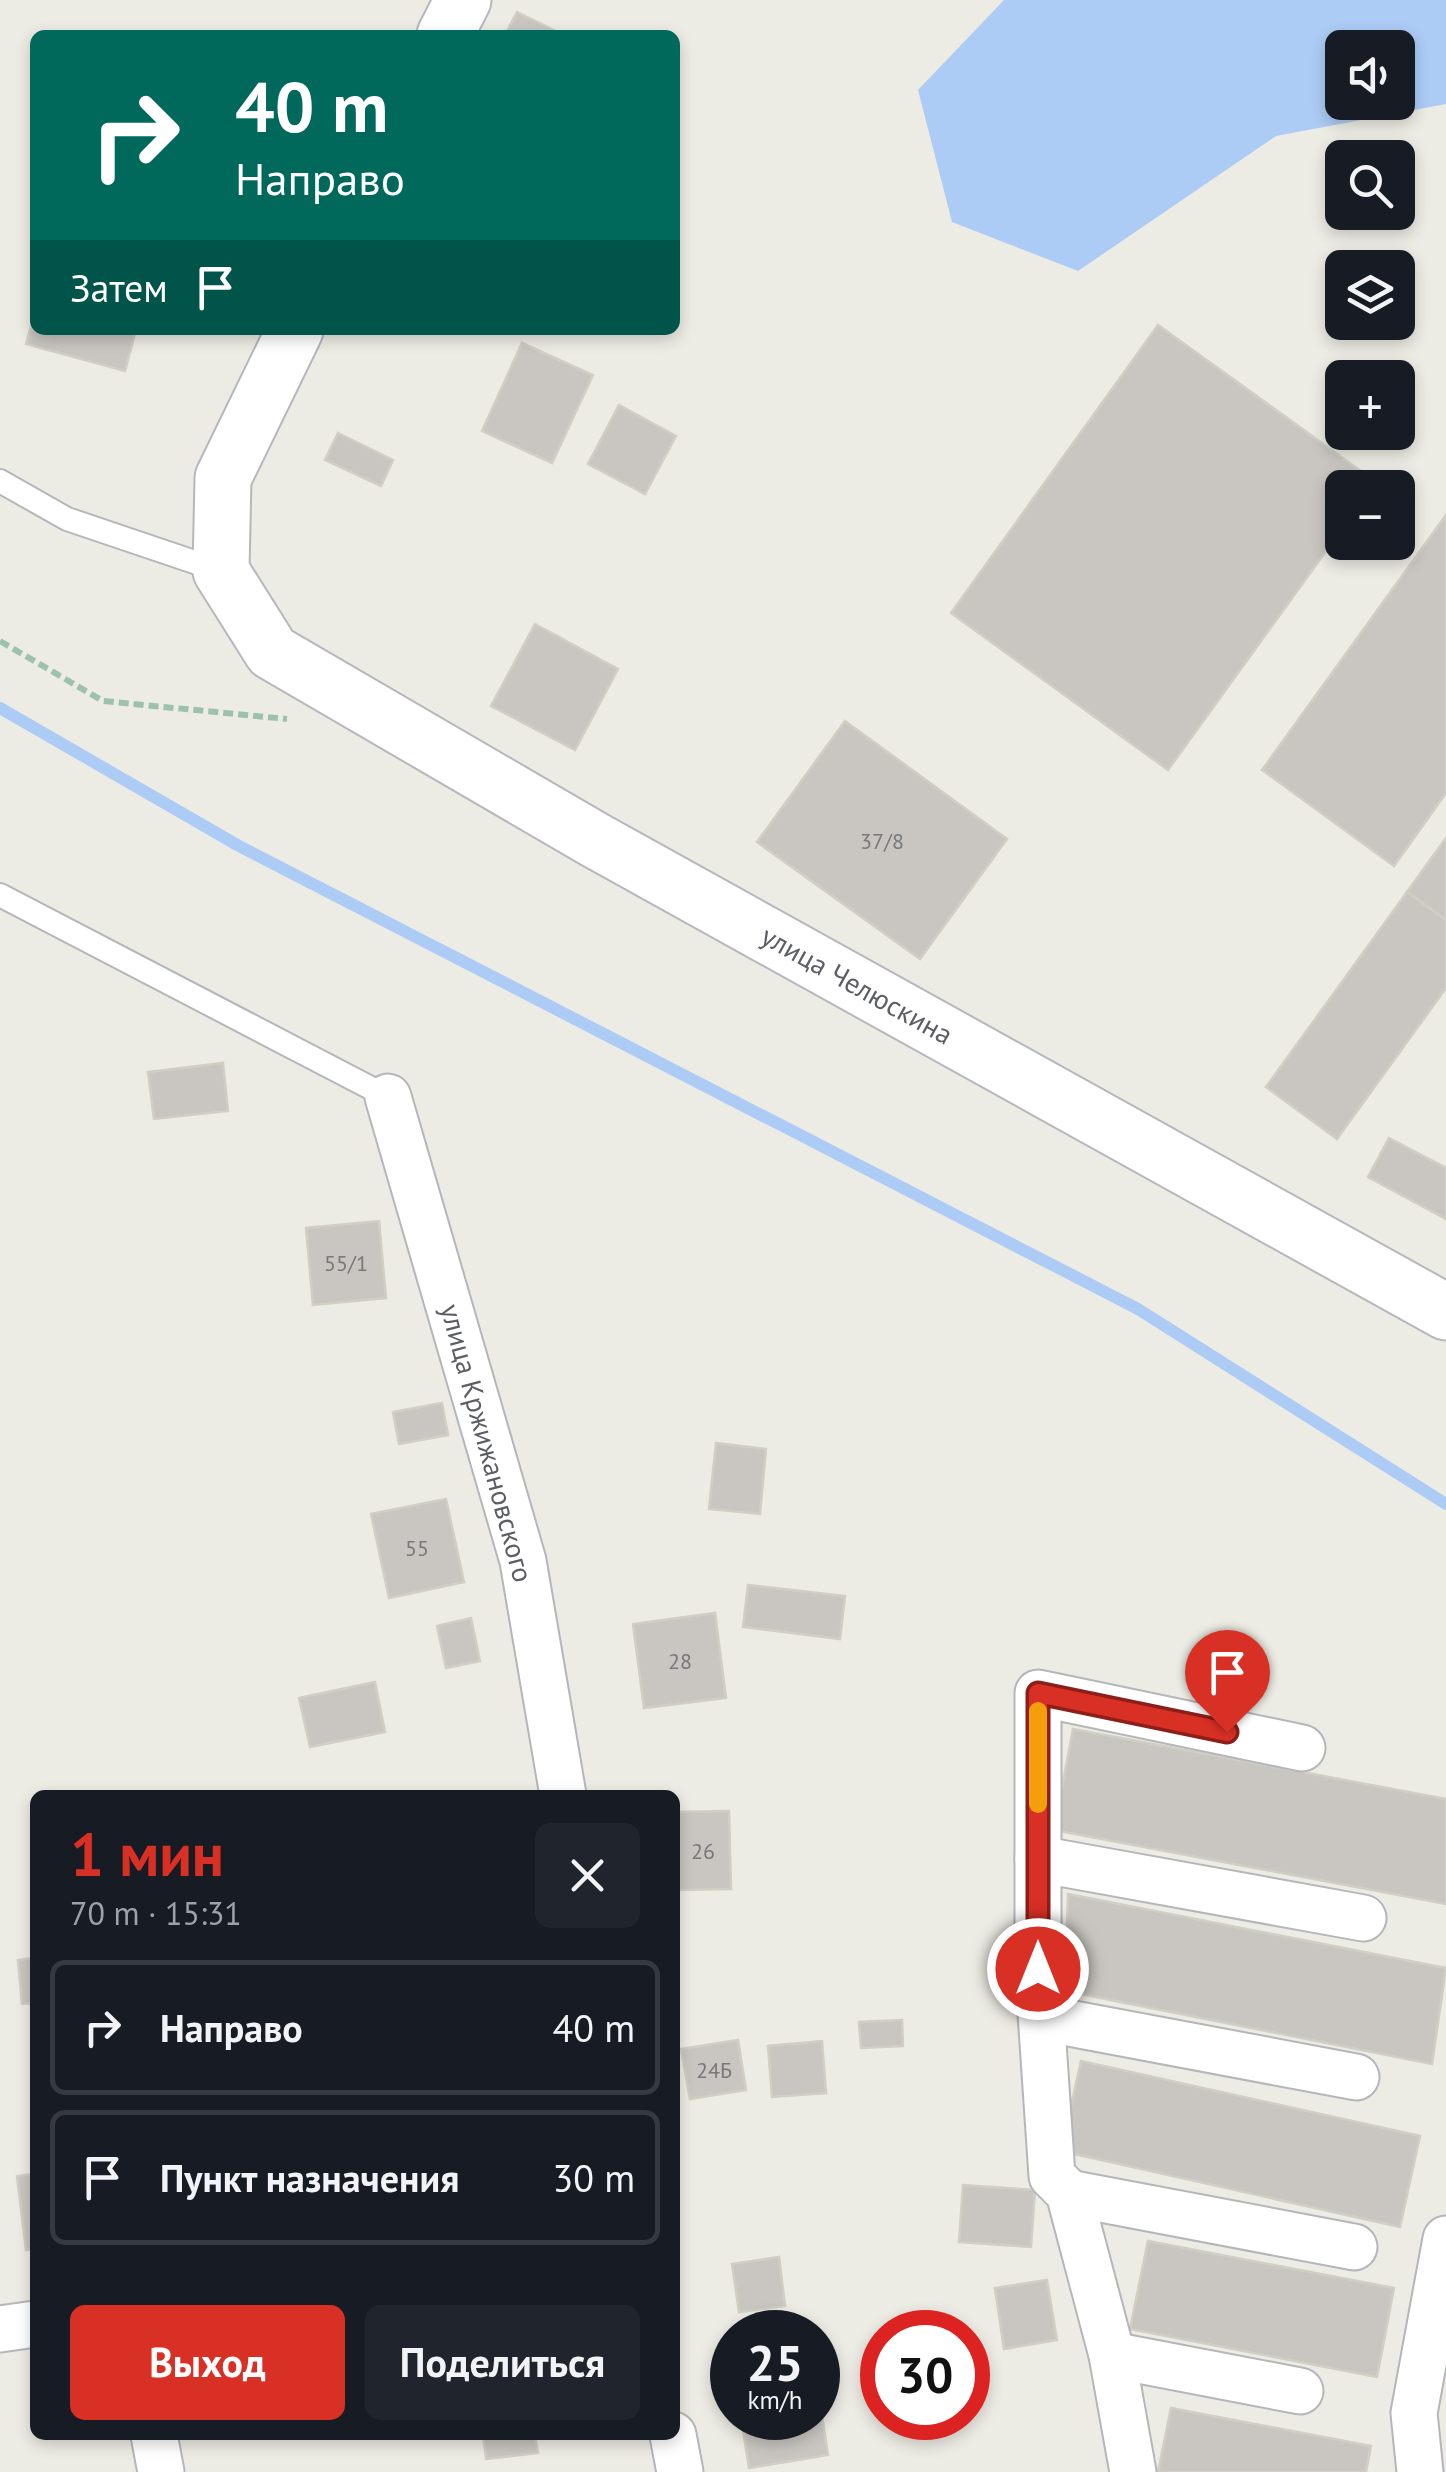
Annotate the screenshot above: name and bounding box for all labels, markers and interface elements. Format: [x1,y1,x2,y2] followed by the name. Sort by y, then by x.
[1325,30,1415,560] map controls
[1325,30,1415,120] button: sound
[235,61,388,151] text: 40 m
[70,70,200,200] icon: right
[1325,140,1415,230] button: search
[235,149,405,207] text: Направо
[1325,250,1415,340] button: layers
[188,260,243,315] icon: arrive
[70,263,168,312] text: Затем
[1325,360,1415,450] button: +
[1325,470,1415,560] button: −
[860,827,904,855] house number: 37/8
[755,917,960,1053] street label: улица Челюскина
[324,1249,368,1277] house number: 55/1
[433,1300,542,1586] street label: улица Кржижановского
[405,1534,429,1562] house number: 55
[1185,1630,1270,1733] pin
[1200,1645,1255,1700] icon: arrive
[668,1647,692,1675] house number: 28
[70,1815,224,1893] text: 1 мин
[535,1823,640,1928] button: close
[691,1837,715,1865] house number: 26
[70,1892,242,1934] text: 70 m · 15:31
[986,1917,1090,2021] position arrow
[75,2000,130,2055] icon: right
[160,2003,303,2052] text: Направо
[553,2003,635,2052] text: 40 m
[696,2056,732,2084] house number: 24Б
[75,2150,130,2205] icon: arrive
[160,2153,459,2202] text: Пункт назначения
[553,2153,635,2202] text: 30 m
[70,2305,345,2420] button: Выход
[365,2305,640,2420] button: Поделиться
[860,2310,990,2440] speed limit sign: 30
[747,2330,803,2395] text: 25
[748,2384,802,2416] text: km/h

